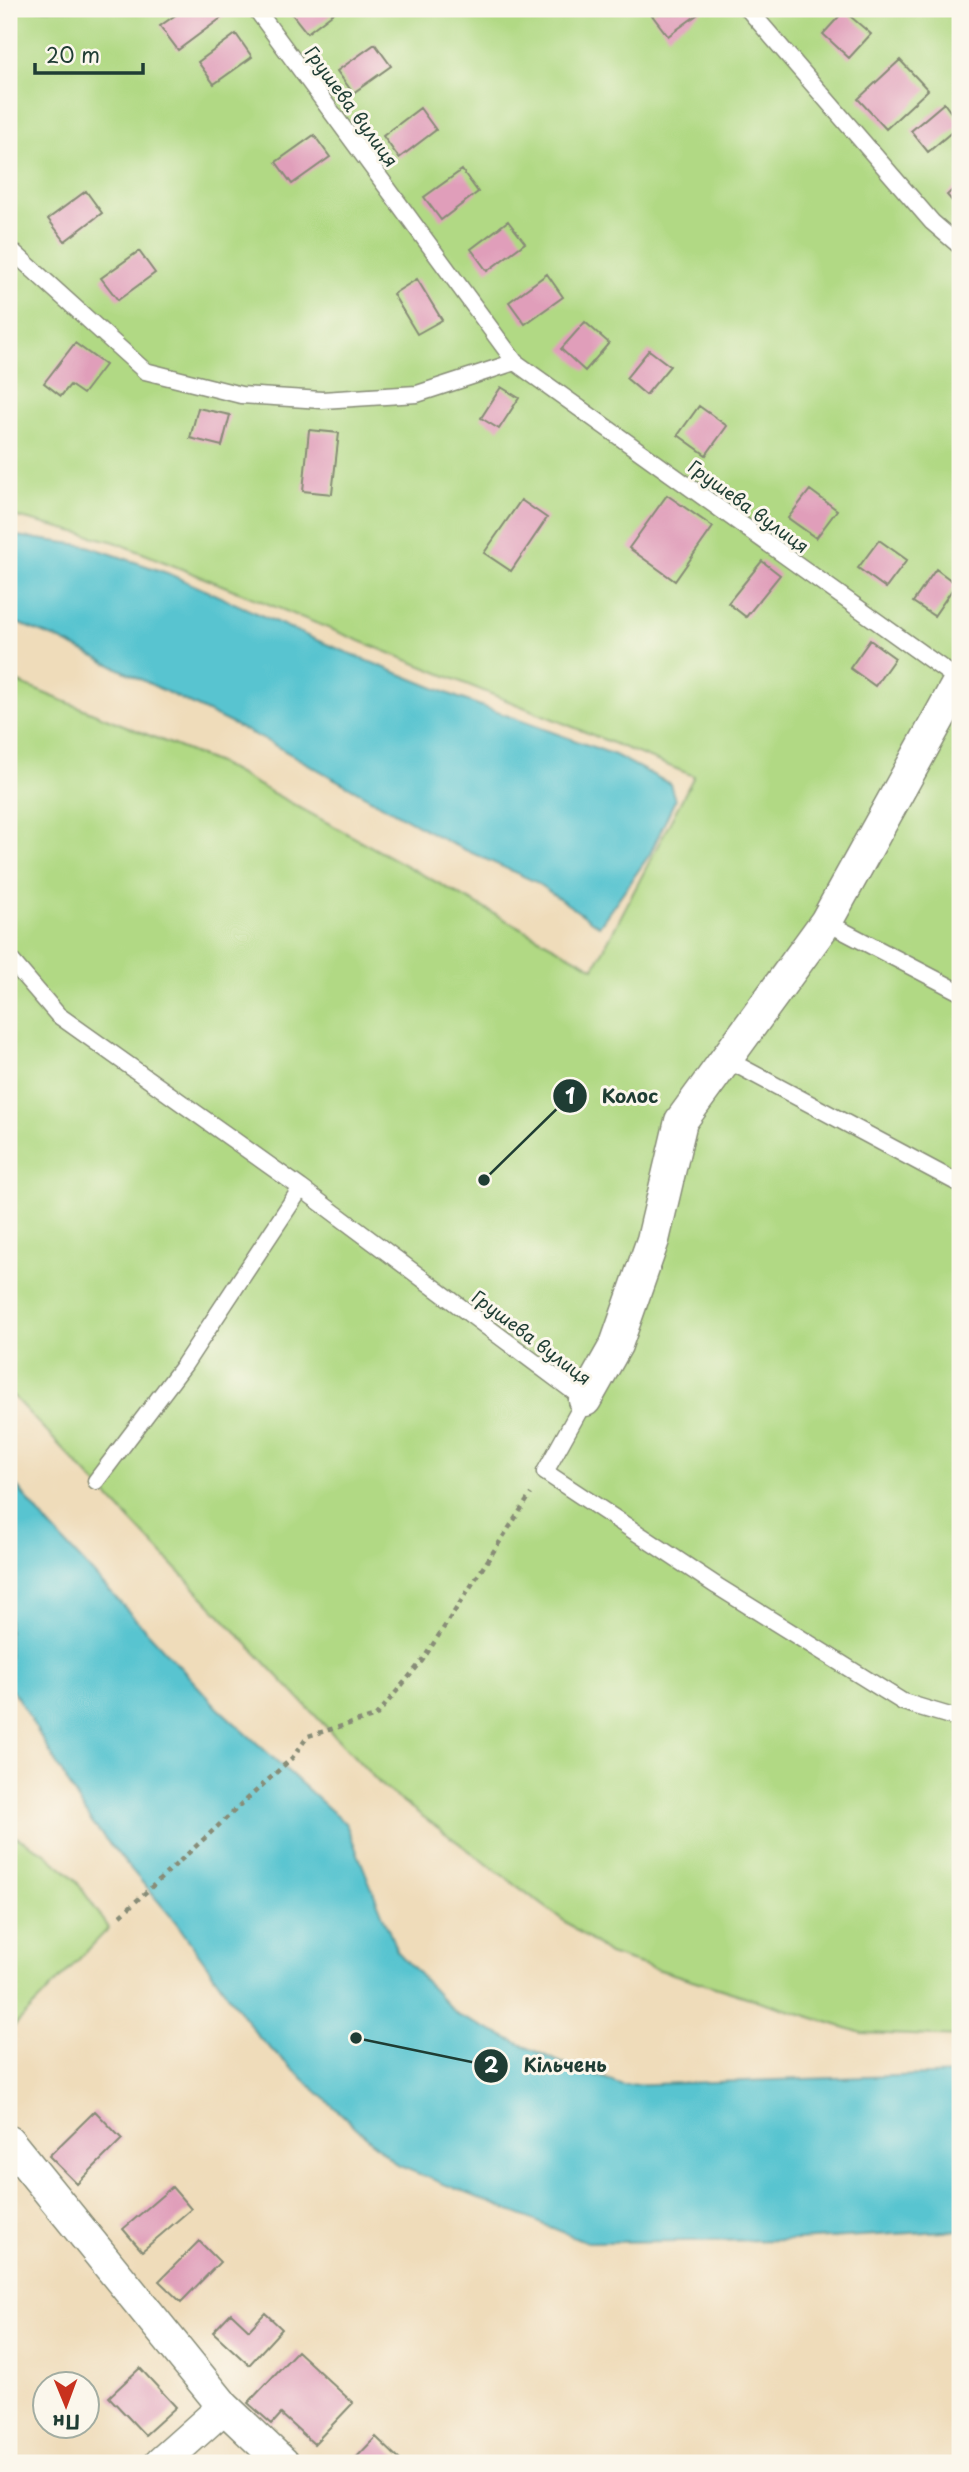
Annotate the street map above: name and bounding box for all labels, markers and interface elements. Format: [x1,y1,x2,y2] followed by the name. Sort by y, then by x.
[35,32,144,76] scale bar
[46,38,100,70] text: 20 m
[299,40,405,172] street label: Грушева вулиця
[683,453,815,559] street label: Грушева вулиця
[552,1076,672,1116] callout: Колос
[565,1079,575,1111] text: 1
[602,1081,658,1109] text: Колос
[467,1283,597,1391] street label: Грушева вулиця
[474,2046,621,2086] callout: Кільчень
[484,2048,499,2080] text: 2
[523,2050,607,2078] text: Кільчень
[32,2370,102,2440] north arrow
[52,2409,80,2437] text: Пн

